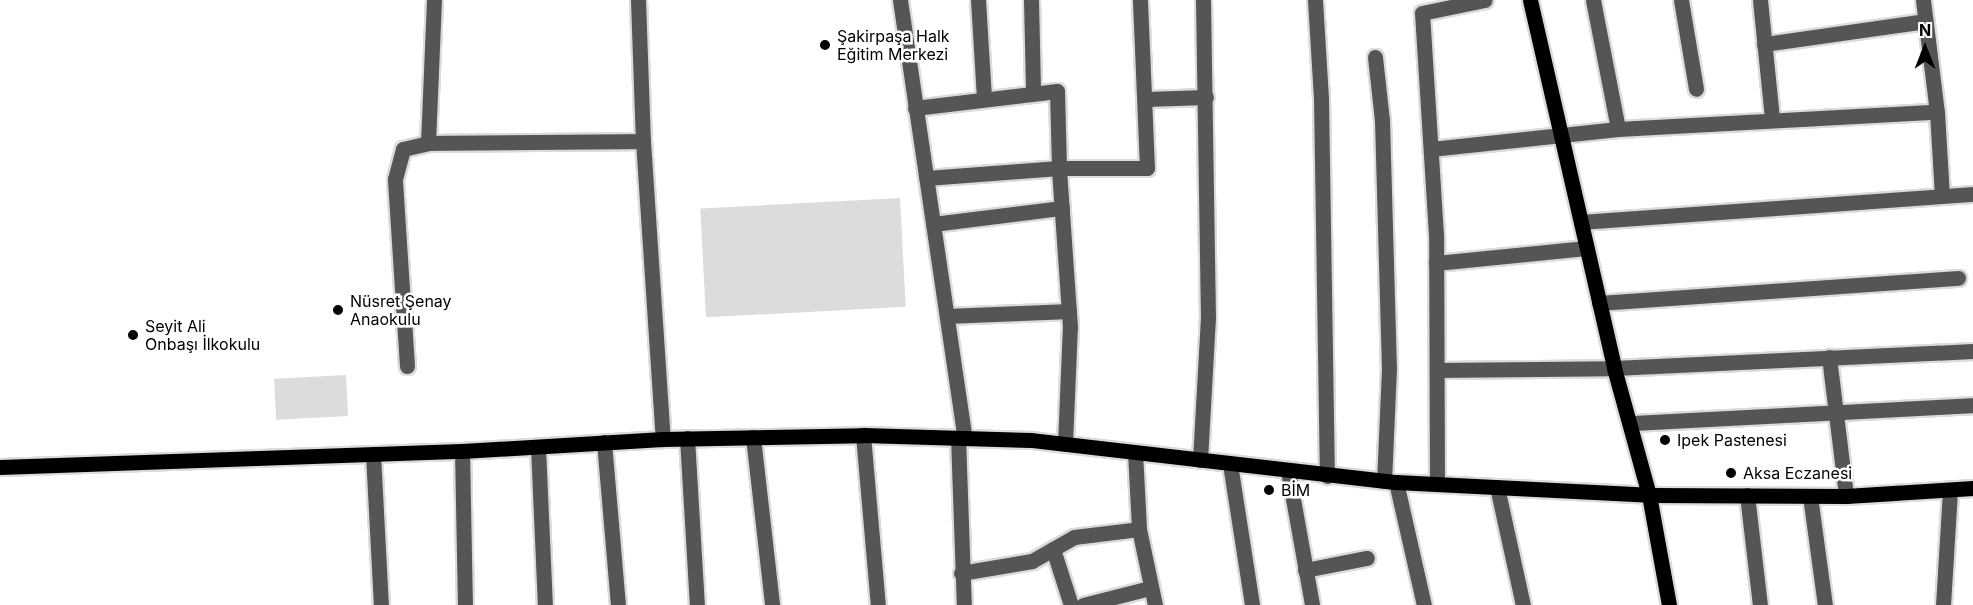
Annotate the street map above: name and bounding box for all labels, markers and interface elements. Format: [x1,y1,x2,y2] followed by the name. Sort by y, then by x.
[1895,18,1955,78] north arrow
[1919,20,1931,40] text: N
[837,26,950,64] place label: Şakirpaşa Halk Eğitim Merkezi
[818,38,832,52] marker: Şakirpaşa Halk Eğitim Merkezi
[350,291,452,329] place label: Nüsret Şenay Anaokulu
[331,303,345,317] marker: Nüsret Şenay Anaokulu
[145,316,260,354] place label: Seyit Ali Onbaşı İlkokulu
[126,328,140,342] marker: Seyit Ali Onbaşı İlkokulu
[1677,430,1787,450] place label: Ipek Pastenesi
[1658,433,1672,447] marker: Ipek Pastenesi
[1743,463,1852,483] place label: Aksa Eczanesi
[1724,466,1738,480] marker: Aksa Eczanesi
[1281,480,1310,500] place label: BİM
[1262,483,1276,497] marker: BİM

